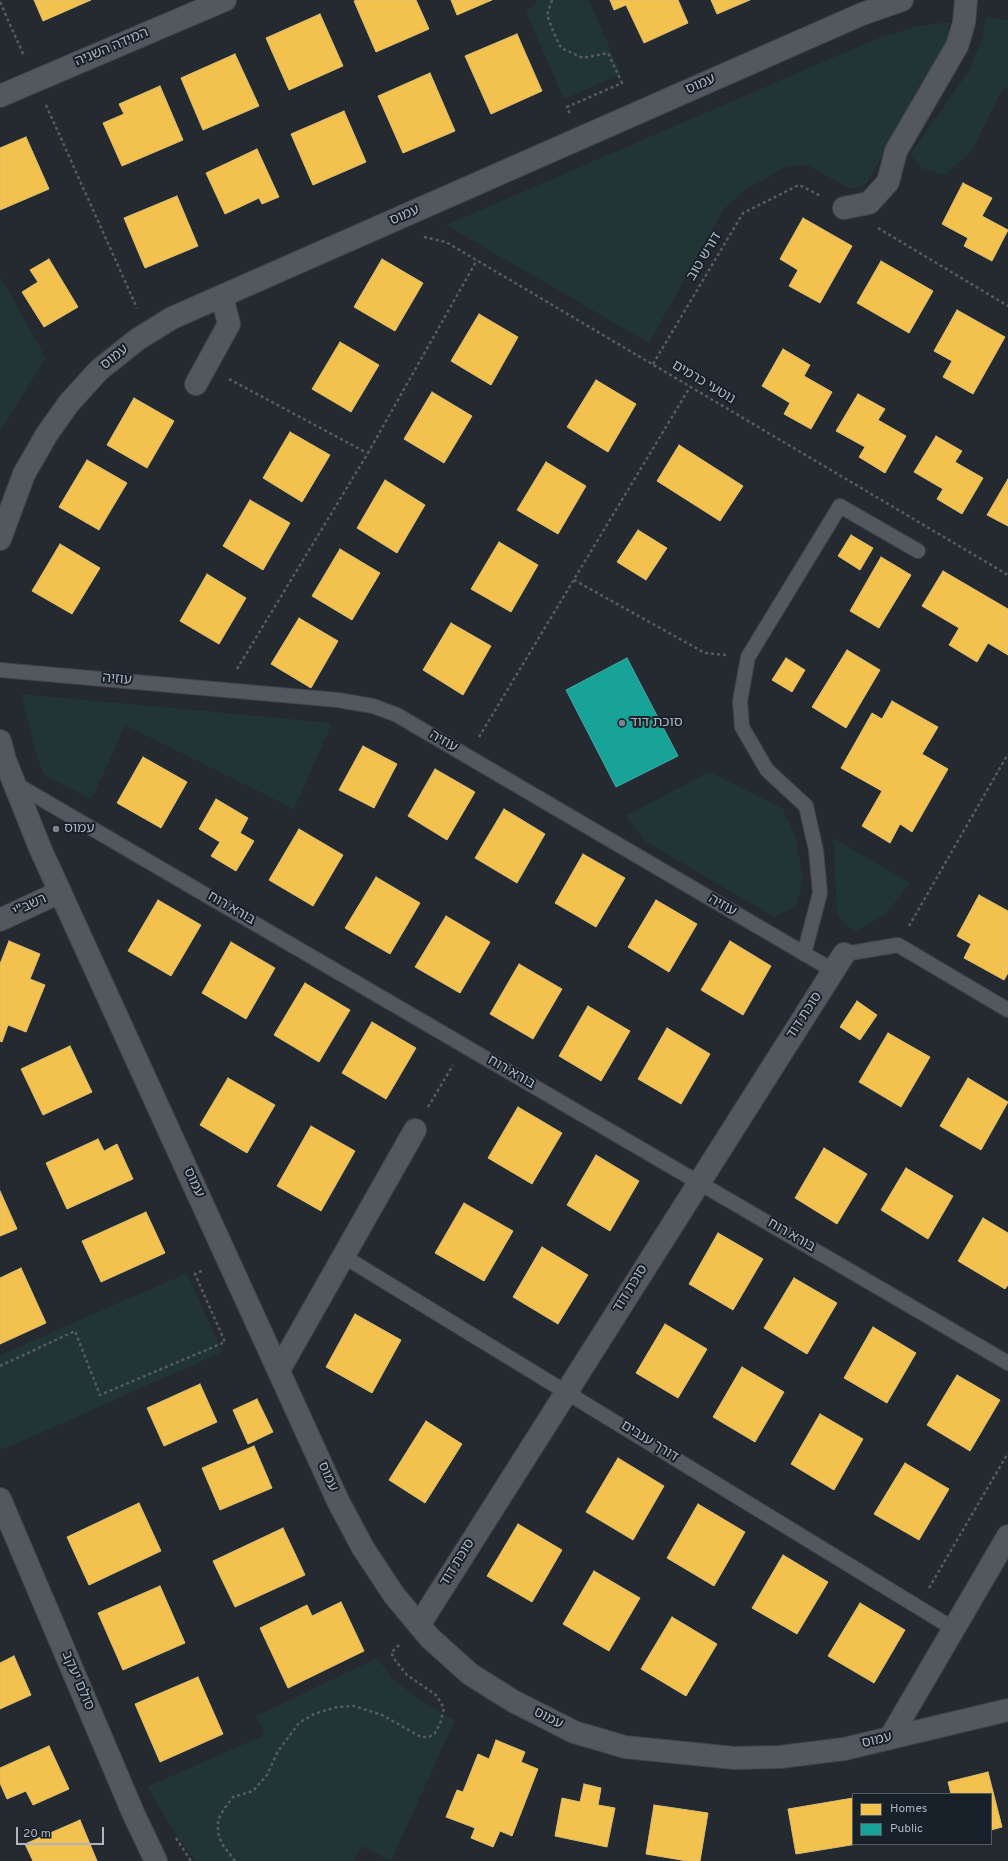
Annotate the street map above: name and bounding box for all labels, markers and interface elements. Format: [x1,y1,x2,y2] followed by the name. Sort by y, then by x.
[73,25,151,71] street label: המידה השניה
[684,71,718,99] street label: עמוס
[388,202,422,230] street label: עמוס
[684,230,726,284] street label: דורש טוב
[98,342,132,374] street label: עמוס
[668,358,738,408] street label: נוטעי כרמים
[101,670,133,690] street label: עוזיה
[630,715,683,731] place label: סוכת דוד
[617,718,627,728] marker: סוכת דוד
[426,727,460,757] street label: עוזיה
[64,821,95,837] place label: עמוס
[51,824,61,834] marker: עמוס
[204,889,258,929] street label: בורא רוח
[11,891,49,921] street label: רשב"י
[705,891,739,921] street label: עוזיה
[784,989,826,1043] street label: סוכת דוד
[484,1053,538,1093] street label: בורא רוח
[179,1166,207,1200] street label: עמוס
[764,1216,818,1256] street label: בורא רוח
[610,1262,652,1316] street label: סוכת דוד
[617,1418,681,1466] street label: דורך ענבים
[313,1460,341,1494] street label: עמוס
[437,1536,479,1590] street label: סוכת דוד
[57,1649,97,1713] street label: סולם יעקב
[531,1705,565,1733] street label: עמוס
[860,1729,894,1753] street label: עמוס
[852,1793,992,1845] legend
[890,1801,927,1817] text: Homes
[18,1819,106,1845] scale bar
[890,1821,923,1837] text: Public
[23,1826,51,1842] text: 20 m

